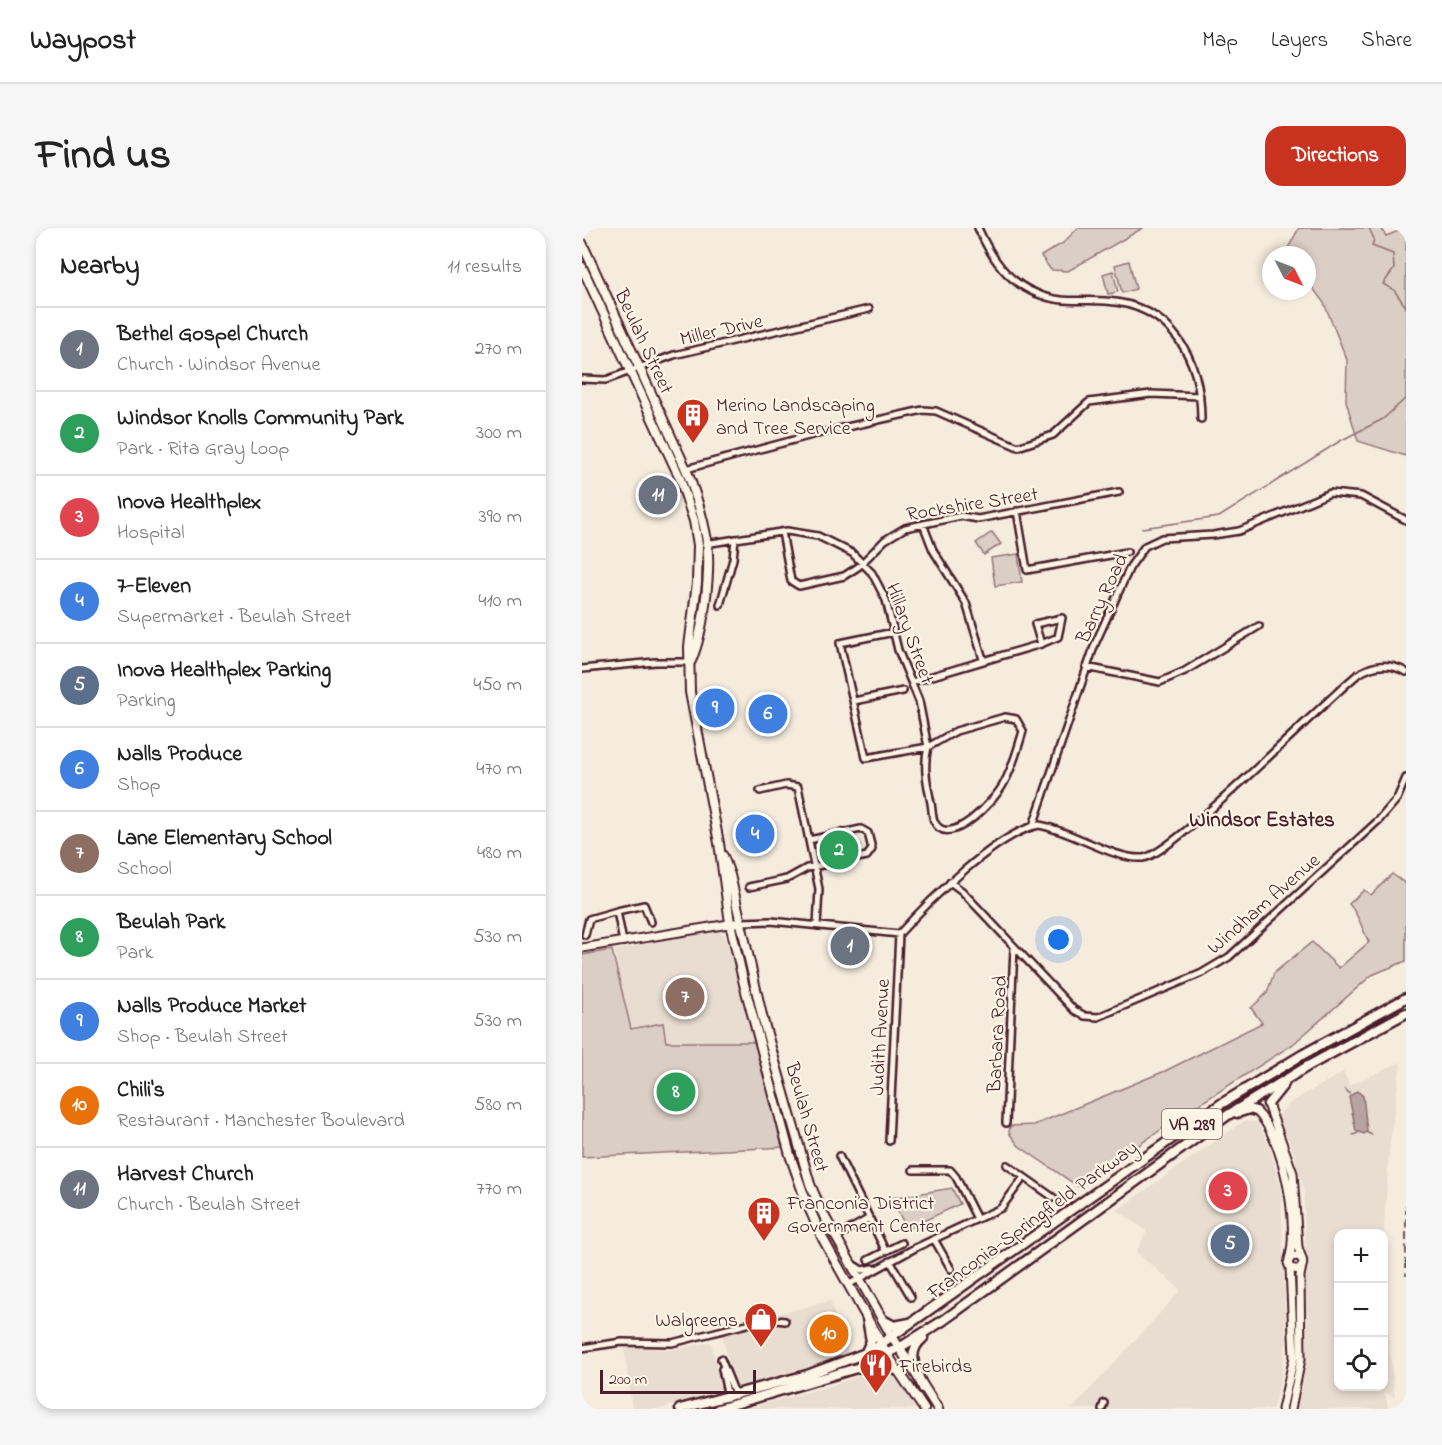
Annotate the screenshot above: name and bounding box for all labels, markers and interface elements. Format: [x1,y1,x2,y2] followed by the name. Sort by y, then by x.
[30,21,136,62] text: Waypost
[1202,26,1238,56] text: Map
[1271,26,1328,56] text: Layers
[1361,26,1412,56] text: Share
[36,126,171,187] text: Find us
[1265,126,1406,186] button: Directions
[1262,246,1316,300] north arrow
[60,248,139,286] text: Nearby
[447,253,522,282] text: 11 results
[605,284,680,400] street label: Beulah Street
[677,308,766,355] street label: Miller Drive
[117,319,308,351] text: Bethel Gospel Church
[76,335,83,364] text: 1
[475,335,522,364] text: 270 m
[117,351,320,380] text: Church · Windsor Avenue
[716,392,875,444] place label: Merino Landscaping and Tree Service
[675,397,711,444] building icon: Merino Landscaping and Tree Service
[117,403,404,435] text: Windsor Knolls Community Park
[75,419,84,448] text: 2
[476,419,522,448] text: 300 m
[117,435,289,464] text: Park · Rita Gray Loop
[638,472,678,518] pin: 11
[904,481,1041,530] street label: Rockshire Street
[117,487,261,519] text: Inova Healthplex
[75,503,84,532] text: 3
[479,503,522,532] text: 390 m
[117,519,185,548] text: Hospital
[1069,549,1137,650] street label: Barry Road
[117,571,191,603] text: 7-Eleven
[877,579,940,689] street label: Hillary Street
[75,587,84,616] text: 4
[478,587,522,616] text: 410 m
[117,603,351,632] text: Supermarket · Beulah Street
[117,655,331,687] text: Inova Healthplex Parking
[74,671,85,700] text: 5
[473,671,522,700] text: 450 m
[696,686,734,730] pin: 9
[117,687,176,716] text: Parking
[748,692,788,736] pin: 6
[117,739,242,771] text: Nalls Produce
[75,755,84,784] text: 6
[476,755,522,784] text: 470 m
[117,771,161,800] text: Shop
[1189,806,1335,836] district label: Windsor Estates
[736,812,774,856] pin: 4
[117,823,332,855] text: Lane Elementary School
[820,828,858,872] pin: 2
[75,839,84,868] text: 7
[477,839,522,868] text: 480 m
[1202,847,1328,962] street label: Windham Avenue
[117,855,172,884] text: School
[117,907,225,939] text: Beulah Park
[76,923,83,952] text: 8
[473,923,522,952] text: 530 m
[830,924,870,968] pin: 1
[1044,925,1073,954] your location
[117,939,153,968] text: Park
[666,974,704,1020] pin: 7
[981,975,1016,1094] street label: Barbara Road
[864,978,899,1096] street label: Judith Avenue
[117,991,306,1023] text: Nalls Produce Market
[76,1007,83,1036] text: 9
[473,1007,522,1036] text: 530 m
[117,1023,288,1052] text: Shop · Beulah Street
[776,1058,835,1176] street label: Beulah Street
[656,1070,695,1114] pin: 8
[117,1075,165,1107] text: Chili's
[72,1091,87,1120] text: 10
[474,1091,522,1120] text: 580 m
[117,1107,405,1136] text: Restaurant · Manchester Boulevard
[1162,1109,1222,1139] road number: VA 289
[921,1135,1145,1309] street label: Franconia-Springfield Parkway
[117,1159,254,1191] text: Harvest Church
[1208,1168,1248,1214] pin: 3
[73,1175,86,1204] text: 11
[476,1175,522,1204] text: 770 m
[786,1190,942,1242] place label: Franconia District Government Center
[117,1191,301,1220] text: Church · Beulah Street
[746,1195,782,1242] building icon: Franconia District Government Center
[1210,1222,1250,1266] pin: 5
[1334,1229,1388,1391] map controls
[1334,1229,1388,1283] button: +
[1334,1283,1388,1337] button: −
[743,1301,779,1348] shop icon: Walgreens
[655,1307,738,1337] place label: Walgreens
[810,1312,848,1356] pin: 10
[1334,1337,1388,1391] button: locate
[858,1347,894,1394] restaurant icon: Firebirds
[898,1353,973,1382] place label: Firebirds
[600,1367,756,1394] scale bar
[609,1368,647,1392] text: 200 m

